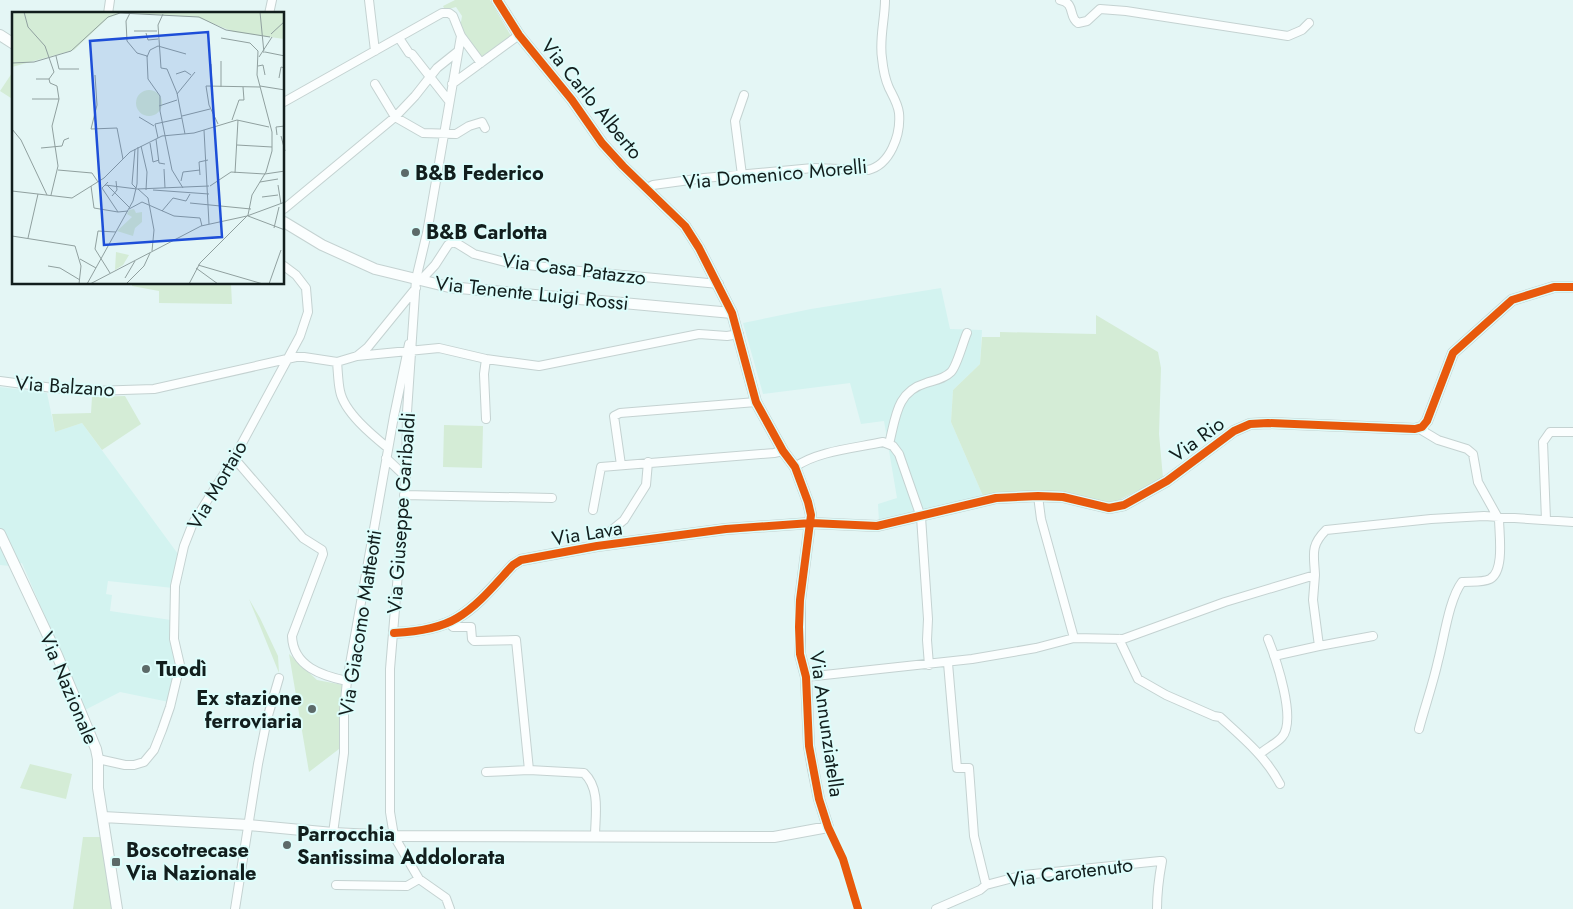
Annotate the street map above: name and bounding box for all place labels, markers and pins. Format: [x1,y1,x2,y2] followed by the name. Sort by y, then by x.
[415,159,544,188] place label: B&B Federico
[399,167,411,179] marker: B&B Federico
[426,218,547,247] place label: B&B Carlotta
[410,226,422,238] marker: B&B Carlotta
[156,655,207,684] place label: Tuodì
[140,663,152,675] marker: Tuodì
[196,684,302,736] place label: Ex stazione ferroviaria
[306,703,318,715] marker: Ex stazione ferroviaria
[297,820,505,872] place label: Parrocchia Santissima Addolorata
[125,836,257,888] place label: Boscotrecase Via Nazionale
[281,839,293,851] marker: Parrocchia Santissima Addolorata
[110,856,122,868] marker: Boscotrecase Via Nazionale

